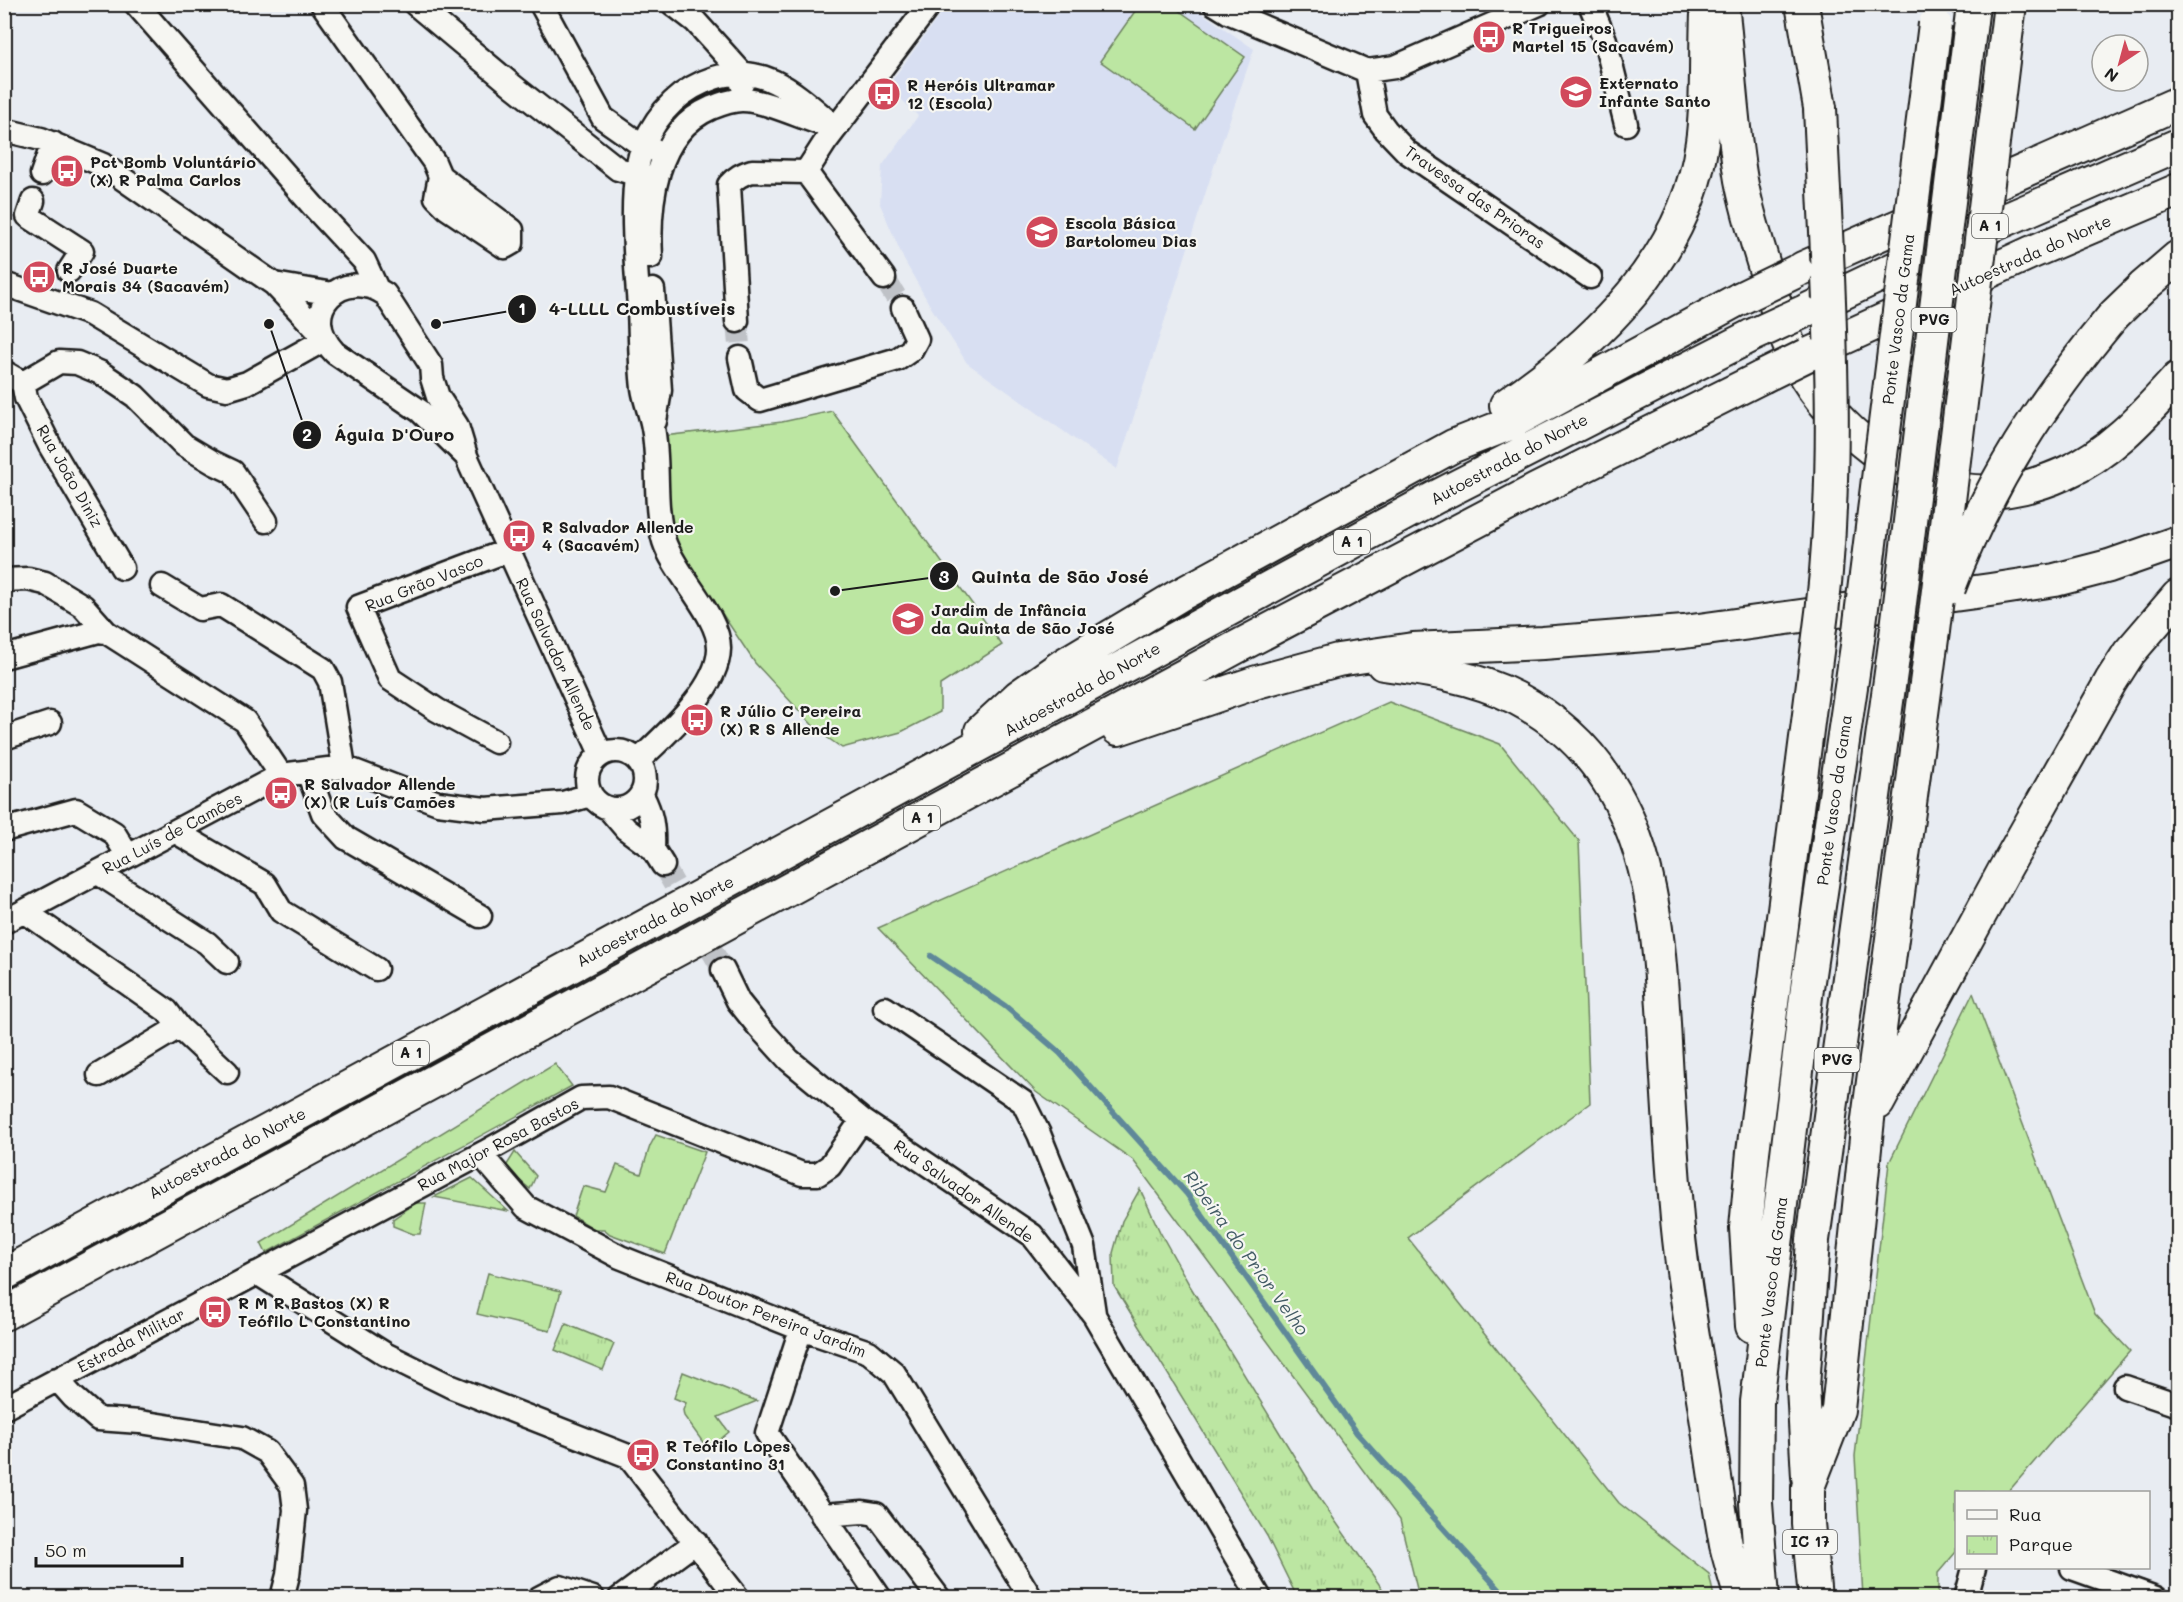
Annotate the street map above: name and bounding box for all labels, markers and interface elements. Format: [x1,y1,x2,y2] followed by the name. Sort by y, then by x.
[1512,17,1674,56] place label: R Trigueiros Martel 15 (Sacavém)
[1471,19,1507,55] bus stop icon: R Trigueiros Martel 15 (Sacavém)
[2090,33,2150,93] north arrow
[2100,63,2122,88] text: N
[1599,72,1711,111] place label: Externato Infante Santo
[907,74,1055,113] place label: R Heróis Ultramar 12 (Escola)
[1558,74,1594,110] school or university icon: Externato Infante Santo
[866,76,902,112] bus stop icon: R Heróis Ultramar 12 (Escola)
[1401,140,1550,253] street label: Travessa das Prioras
[90,151,256,190] place label: Pct Bomb Voluntário (X) R Palma Carlos
[49,153,85,189] bus stop icon: Pct Bomb Voluntário (X) R Palma Carlos
[1945,209,2114,300] street label: Autoestrada do Norte
[1065,212,1197,251] place label: Escola Básica Bartolomeu Dias
[1024,214,1060,250] school or university icon: Escola Básica Bartolomeu Dias
[1972,214,2008,238] road number: A 1
[1877,232,1918,406] street label: Ponte Vasco da Gama
[62,257,229,296] place label: R José Duarte Morais 34 (Sacavém)
[21,259,57,295] bus stop icon: R José Duarte Morais 34 (Sacavém)
[507,291,747,327] callout: 4-LLLL Combustíveis
[518,296,526,320] text: 1
[549,296,735,320] text: 4-LLLL Combustíveis
[1912,308,1956,332] road number: PVG
[1426,408,1591,509] street label: Autoestrada do Norte
[292,417,466,453] callout: Águia D'Ouro
[32,420,108,531] street label: Rua João Diniz
[302,422,312,446] text: 2
[334,422,454,446] text: Águia D'Ouro
[542,516,694,555] place label: R Salvador Allende 4 (Sacavém)
[501,518,537,554] bus stop icon: R Salvador Allende 4 (Sacavém)
[1334,530,1370,554] road number: A 1
[362,549,486,616] street label: Rua Grão Vasco
[929,558,1161,594] callout: Quinta de São José
[939,564,950,588] text: 3
[971,564,1149,588] text: Quinta de São José
[512,574,601,734] street label: Rua Salvador Allende
[931,599,1115,638] place label: Jardim de Infância da Quinta de São José
[890,601,926,637] school or university icon: Jardim de Infância da Quinta de São José
[1000,637,1164,740] street label: Autoestrada do Norte
[720,700,861,739] place label: R Júlio C Pereira (X) R S Allende
[679,702,715,738] bus stop icon: R Júlio C Pereira (X) R S Allende
[1811,713,1856,887] street label: Ponte Vasco da Gama
[304,773,456,812] place label: R Salvador Allende (X) (R Luís Camões
[263,775,299,811] bus stop icon: R Salvador Allende (X) (R Luís Camões
[98,787,245,878] street label: Rua Luís de Camões
[904,806,940,830] road number: A 1
[572,870,737,971] street label: Autoestrada do Norte
[393,1041,429,1065] road number: A 1
[1814,1048,1860,1072] road number: PVG
[414,1092,582,1195] street label: Rua Major Rosa Bastos
[144,1102,309,1203] street label: Autoestrada do Norte
[890,1134,1038,1247] street label: Rua Salvador Allende
[1179,1165,1315,1340] water label: Ribeira do Prior Velho
[1750,1195,1791,1369] street label: Ponte Vasco da Gama
[663,1266,869,1362] street label: Rua Doutor Pereira Jardim
[238,1292,410,1331] place label: R M R Bastos (X) R Teófilo L Constantino
[197,1294,233,1330] bus stop icon: R M R Bastos (X) R Teófilo L Constantino
[73,1302,188,1377] street label: Estrada Militar
[666,1435,790,1474] place label: R Teófilo Lopes Constantino 31
[625,1437,661,1473] bus stop icon: R Teófilo Lopes Constantino 31
[1955,1491,2150,1569] legend
[2009,1502,2042,1526] text: Rua
[36,1530,182,1568] scale bar
[1783,1530,1837,1554] road number: IC 17
[2009,1532,2073,1556] text: Parque
[45,1538,87,1562] text: 50 m

